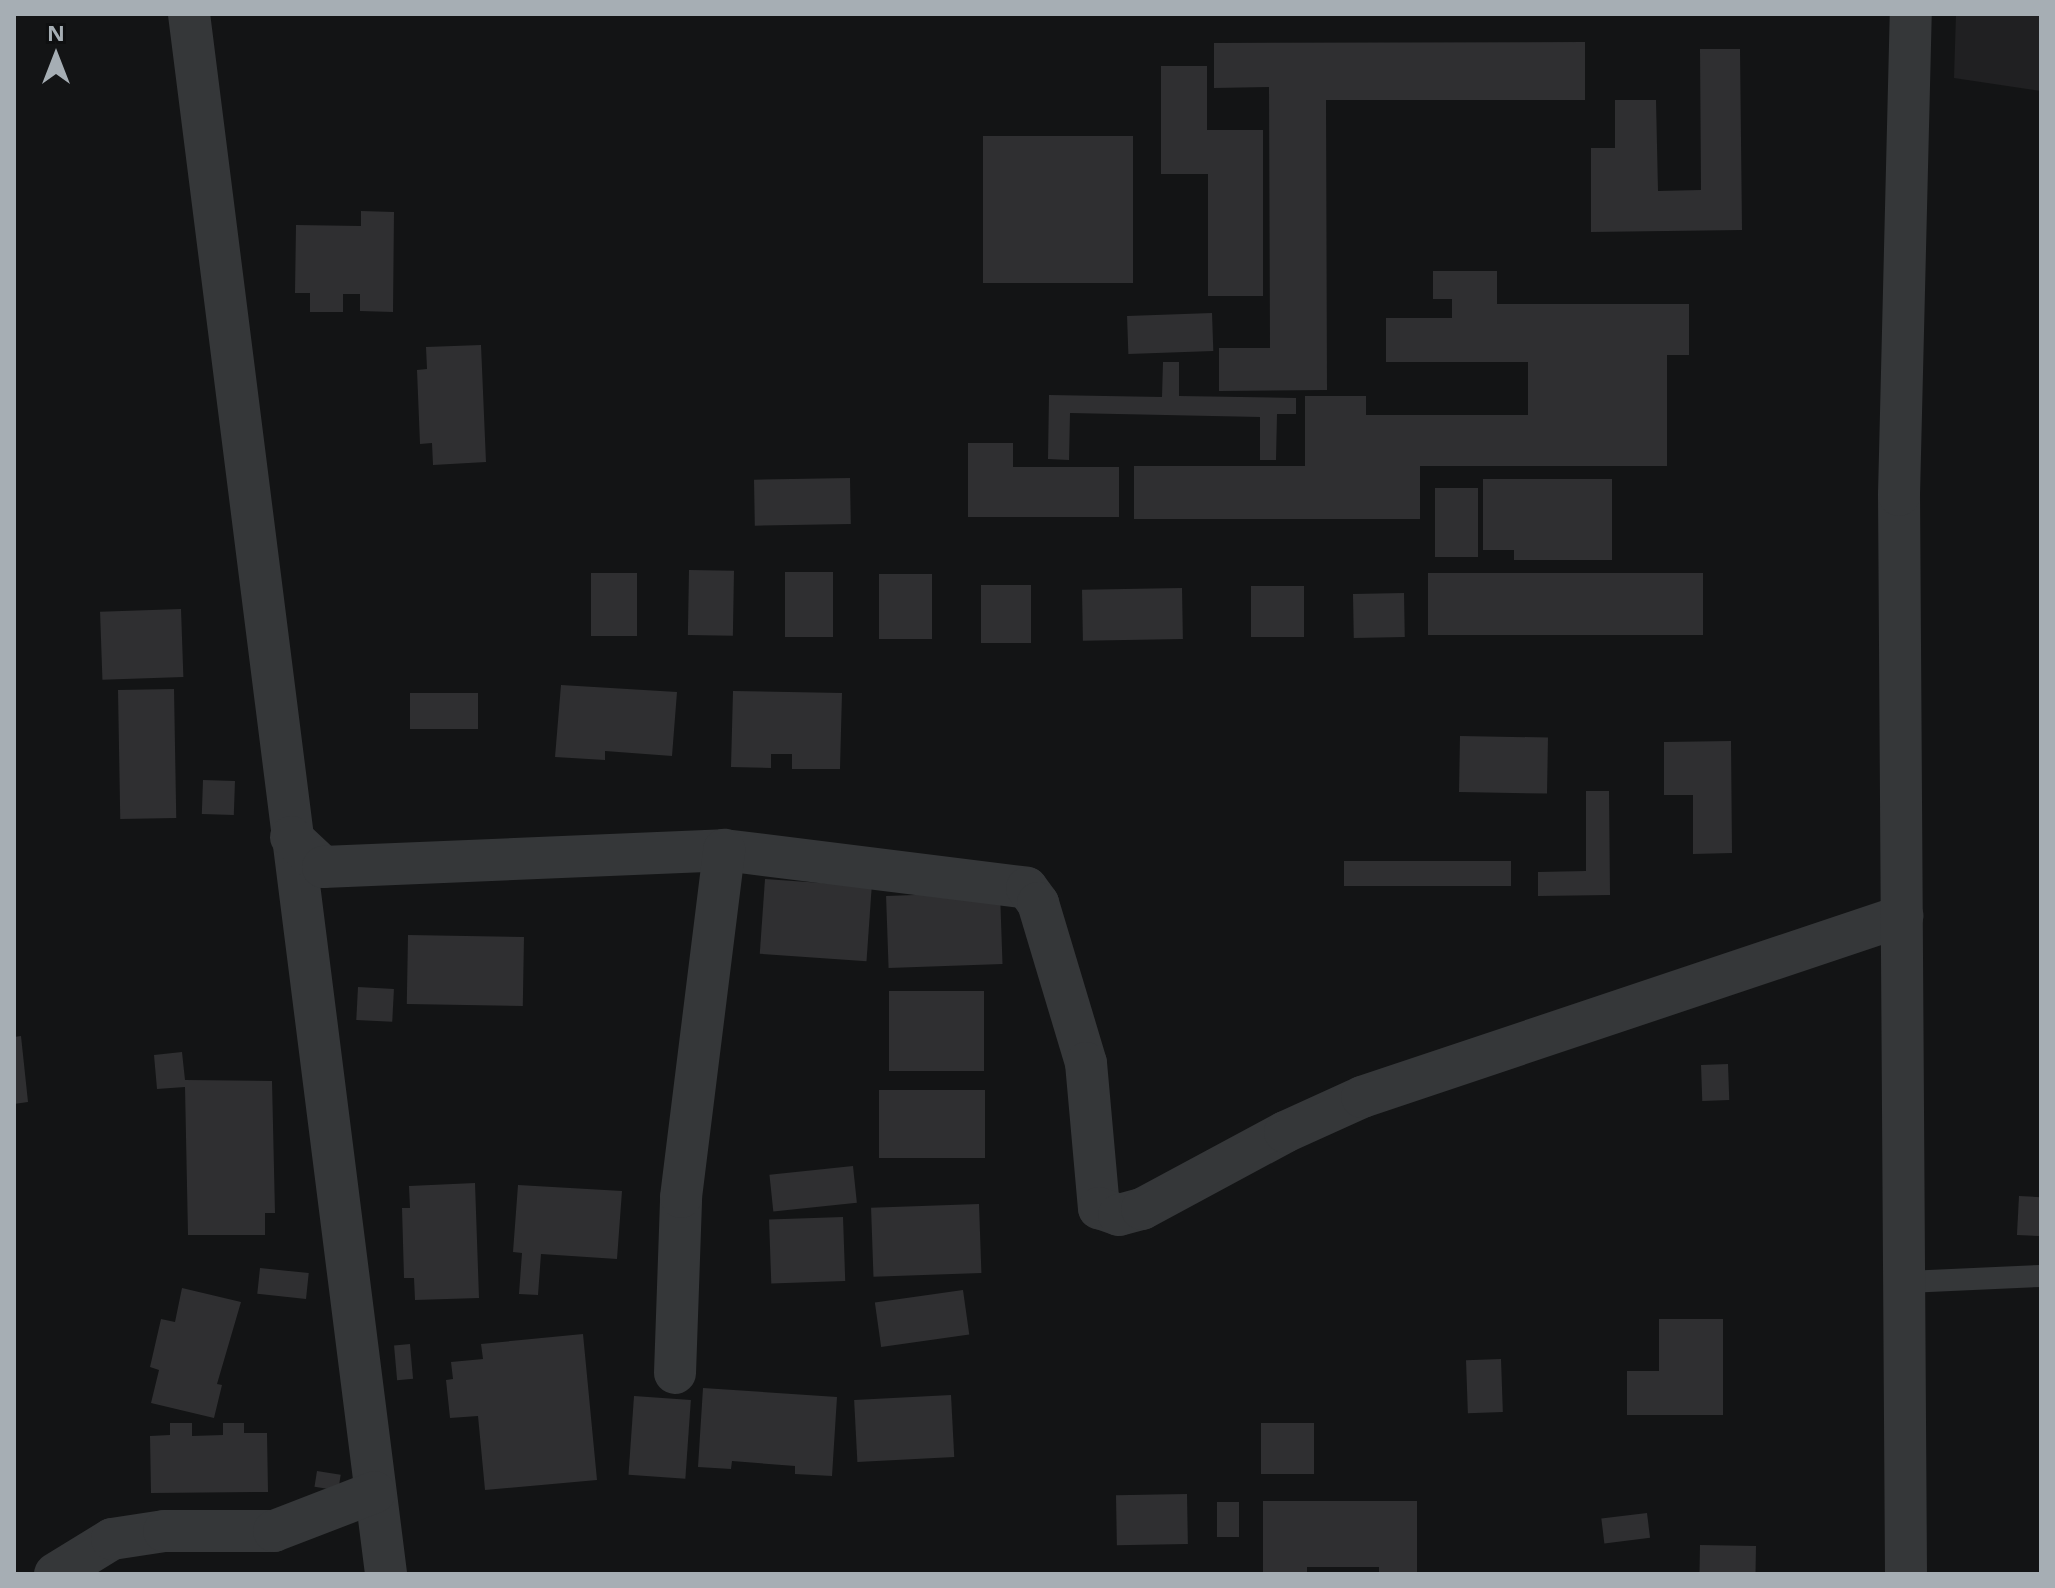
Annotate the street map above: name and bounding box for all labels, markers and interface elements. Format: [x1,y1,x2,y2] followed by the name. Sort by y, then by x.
[16,16,96,96] north arrow
[47,17,65,47] text: N

